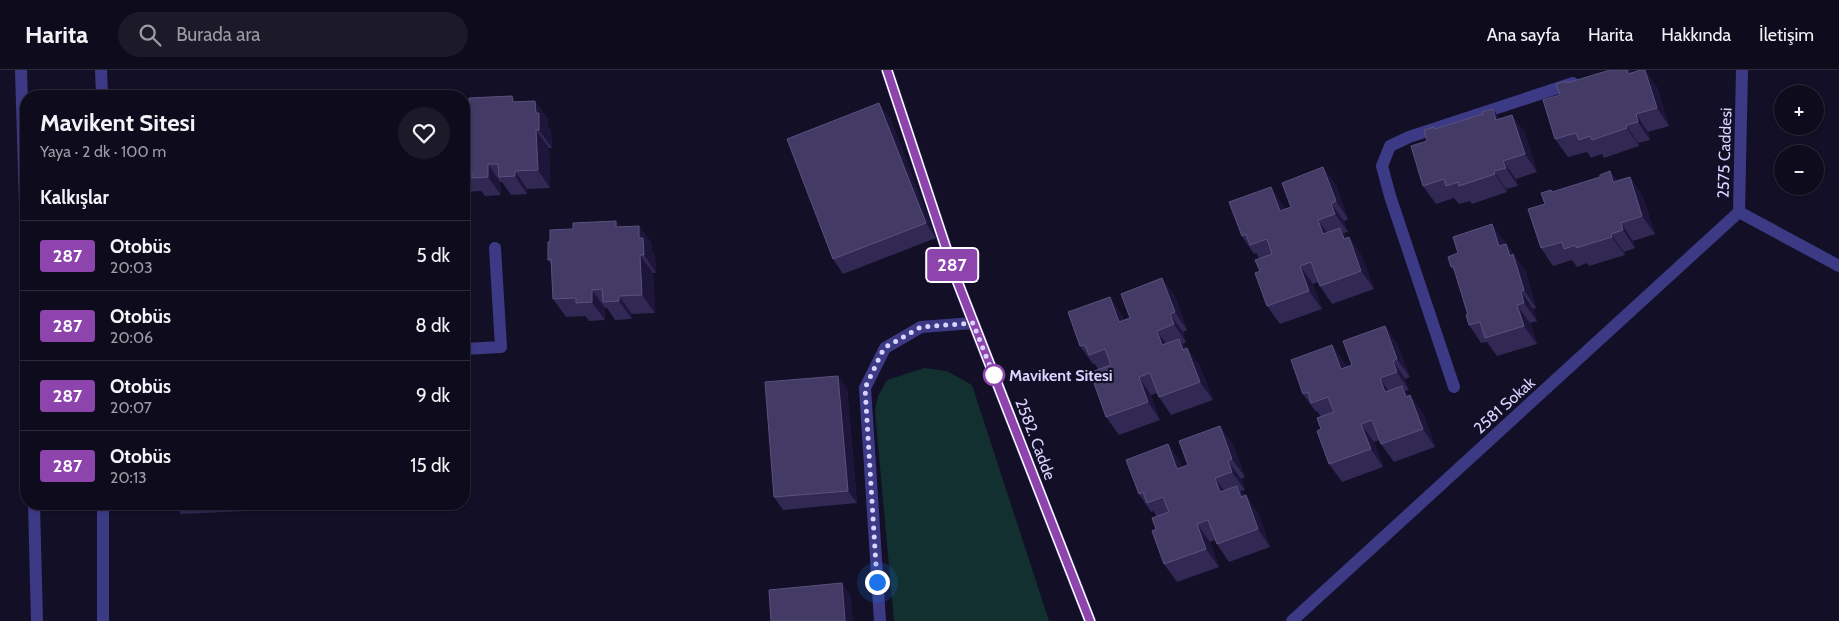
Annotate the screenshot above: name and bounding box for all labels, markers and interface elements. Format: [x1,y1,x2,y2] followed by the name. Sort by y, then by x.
[118,12,468,57] search box
[25,20,88,49] text: Harita
[136,21,164,49] icon: search
[176,23,260,46] text: Burada ara
[1487,24,1560,46] text: Ana sayfa
[1588,24,1633,46] text: Harita
[1661,24,1731,46] text: Hakkında
[1759,24,1814,46] text: İletişim
[1774,85,1824,195] map controls
[1774,85,1824,135] button: +
[398,107,450,159] button: heart
[1713,107,1736,199] street label: 2575 Caddesi
[40,108,196,137] text: Mavikent Sitesi
[40,142,166,161] text: Yaya · 2 dk · 100 m
[1774,145,1824,195] button: −
[40,186,109,209] text: Kalkışlar
[110,235,171,258] text: Otobüs
[416,244,450,267] text: 5 dk
[53,245,82,267] text: 287
[923,249,981,281] line badge: 287
[937,254,967,276] text: 287
[110,258,153,277] text: 20:03
[110,305,171,328] text: Otobüs
[415,314,450,337] text: 8 dk
[53,315,82,337] text: 287
[110,328,153,347] text: 20:06
[983,364,1005,386] marker: Mavikent Sitesi
[1009,366,1113,385] place label: Mavikent Sitesi
[1470,372,1539,438] street label: 2581 Sokak
[110,375,171,398] text: Otobüs
[416,384,450,407] text: 9 dk
[53,385,82,407] text: 287
[1011,396,1060,483] street label: 2582. Cadde
[110,398,152,417] text: 20:07
[110,445,171,468] text: Otobüs
[410,454,450,477] text: 15 dk
[53,455,82,477] text: 287
[110,468,147,487] text: 20:13
[865,570,890,595] your location

